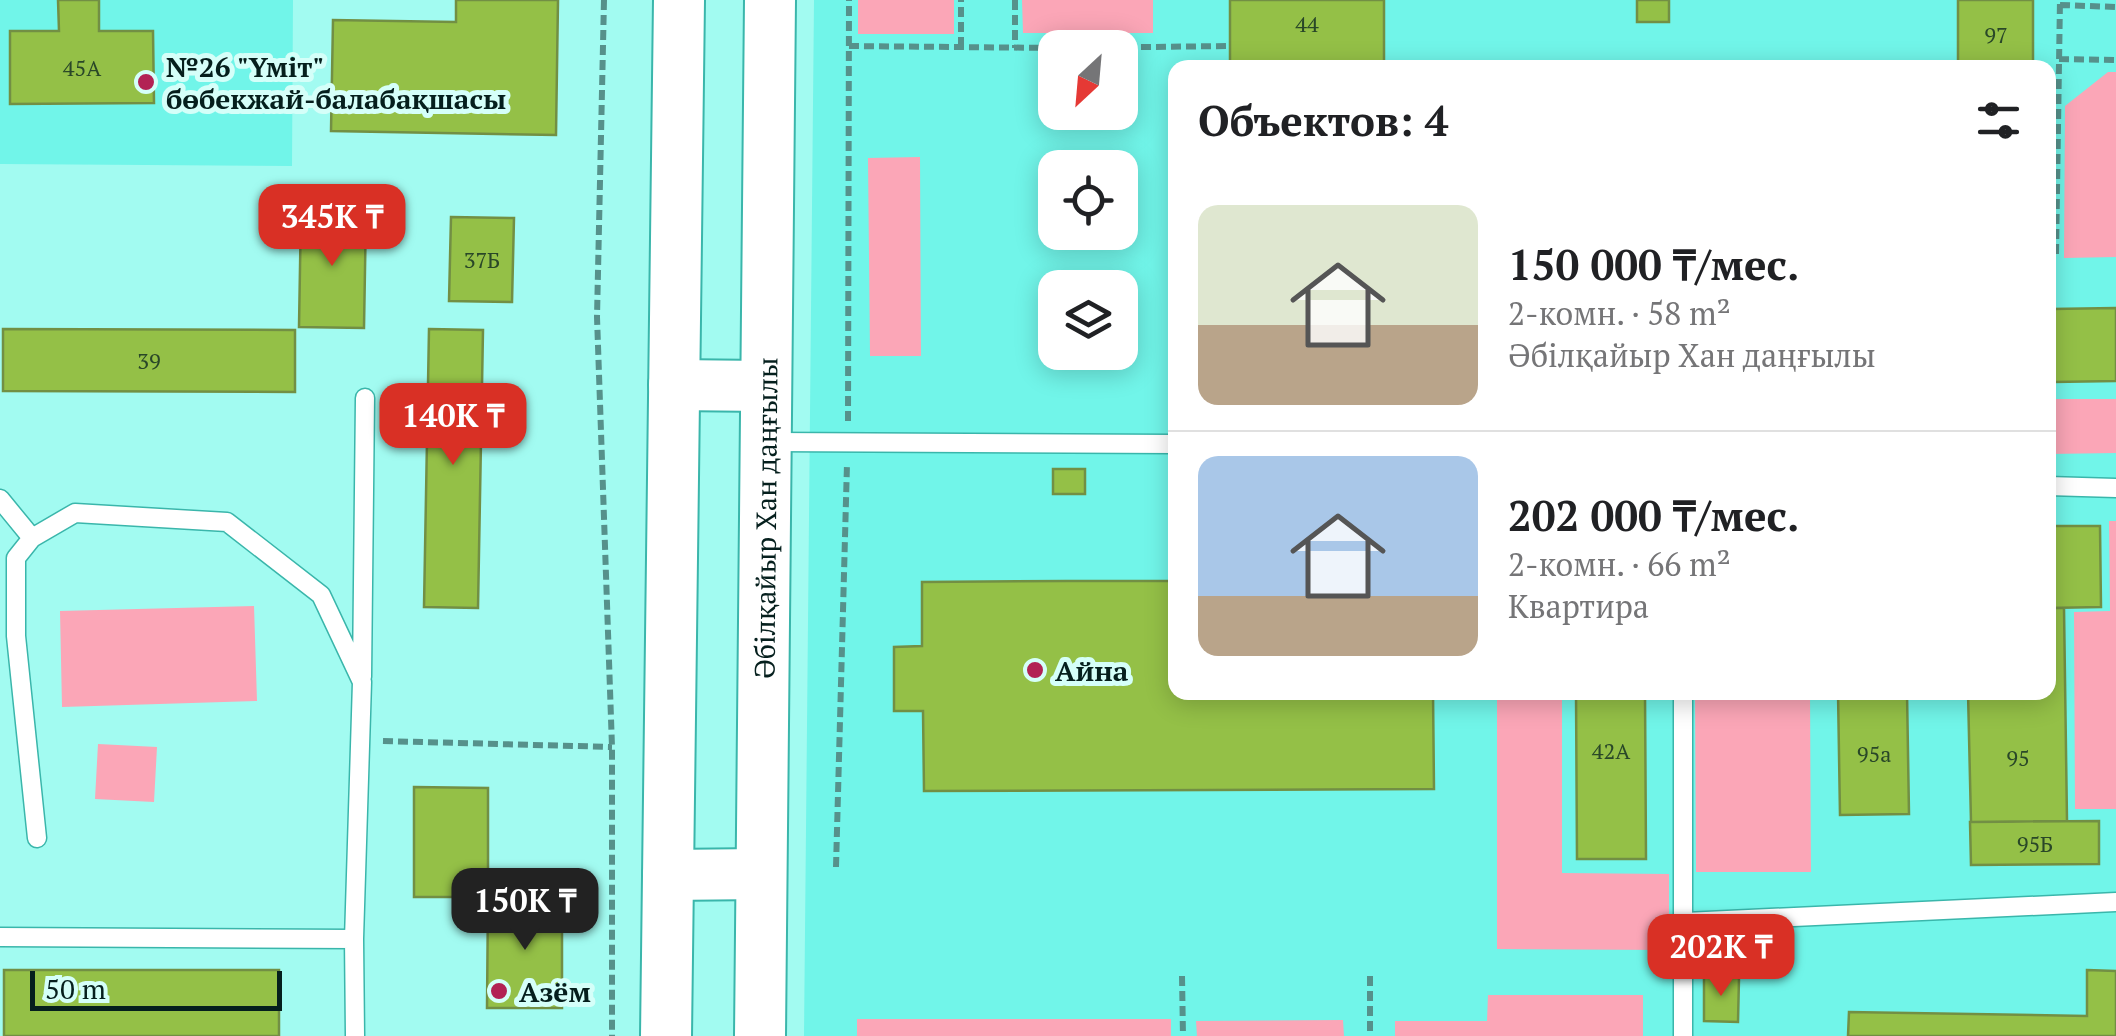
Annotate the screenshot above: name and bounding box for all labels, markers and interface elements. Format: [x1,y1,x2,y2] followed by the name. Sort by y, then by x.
[1295,9,1319,38] house number: 44
[1984,20,2008,49] house number: 97
[1038,30,1138,130] north arrow
[1038,30,1138,370] map controls
[166,48,506,117] place label: №26 "Үміт" бөбекжай-балабақшасы
[63,53,102,82] house number: 45А
[135,71,157,93] marker: №26 "Үміт" бөбекжай-балабақшасы
[1198,92,1449,148] text: Объектов: 4
[1971,93,2026,148] icon: filters
[1038,150,1138,250] button: locate
[251,184,413,269] pin: 345K ₸
[280,195,384,237] text: 345K ₸
[1508,236,1799,292] text: 150 000 ₸/мес.
[464,245,500,274] house number: 37Б
[1278,245,1398,365] icon: home
[1038,270,1138,370] button: layers
[1508,292,1731,334] text: 2-комн. · 58 m²
[1508,334,1876,376] text: Әбілқайыр Хан даңғылы
[137,346,161,375] house number: 39
[745,357,785,679] street label: Әбілқайыр Хан даңғылы
[372,383,534,468] pin: 140K ₸
[401,394,505,436] text: 140K ₸
[1508,487,1799,543] text: 202 000 ₸/мес.
[1278,496,1398,616] icon: home
[1508,543,1731,585] text: 2-комн. · 66 m²
[1508,585,1649,627] text: Квартира
[1055,652,1129,689] place label: Айна
[1024,659,1046,681] marker: Айна
[1592,736,1631,765] house number: 42А
[1857,739,1891,768] house number: 95а
[2006,743,2030,772] house number: 95
[2017,829,2053,858] house number: 95Б
[444,868,606,953] pin: 150K ₸
[473,879,577,921] text: 150K ₸
[1640,914,1802,999] pin: 202K ₸
[1669,925,1773,967] text: 202K ₸
[30,966,282,1010] scale bar
[45,970,106,1007] text: 50 m
[519,973,591,1010] place label: Азём
[488,980,510,1002] marker: Азём

